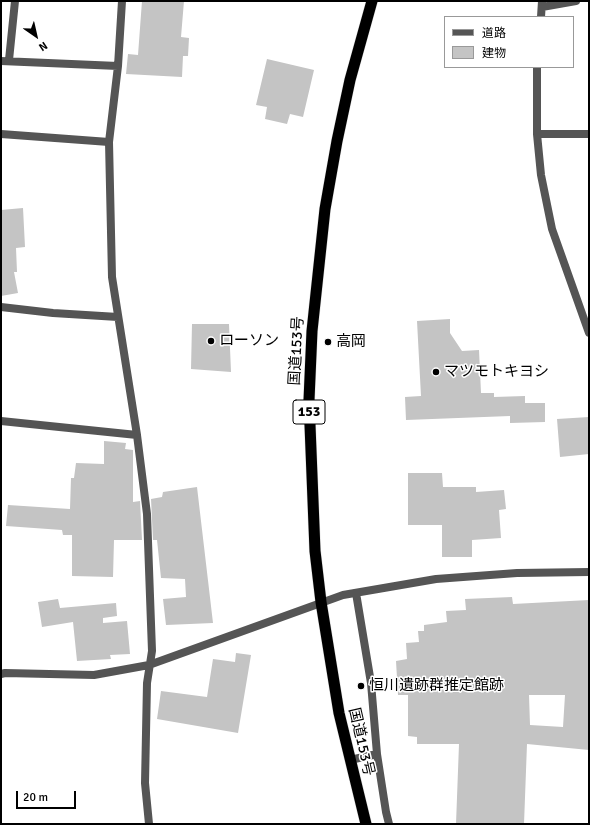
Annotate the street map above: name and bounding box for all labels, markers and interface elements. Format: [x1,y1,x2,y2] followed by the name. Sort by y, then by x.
[16,16,56,56] north arrow
[444,16,574,68] legend
[482,26,506,41] text: 道路
[36,39,50,54] text: N
[482,46,506,61] text: 建物
[286,316,308,386] street label: 国道153号
[219,332,279,350] place label: ローソン
[336,333,366,351] place label: 高岡
[206,336,216,346] marker: ローソン
[323,337,333,347] marker: 高岡
[444,363,549,381] place label: マツモトキヨシ
[431,367,441,377] marker: マツモトキヨシ
[293,400,325,424] road number: 153
[369,677,504,695] place label: 恒川遺跡群推定館跡
[356,681,366,691] marker: 恒川遺跡群推定館跡
[344,706,378,778] street label: 国道153号
[18,783,78,809] scale bar
[23,790,48,805] text: 20 m

